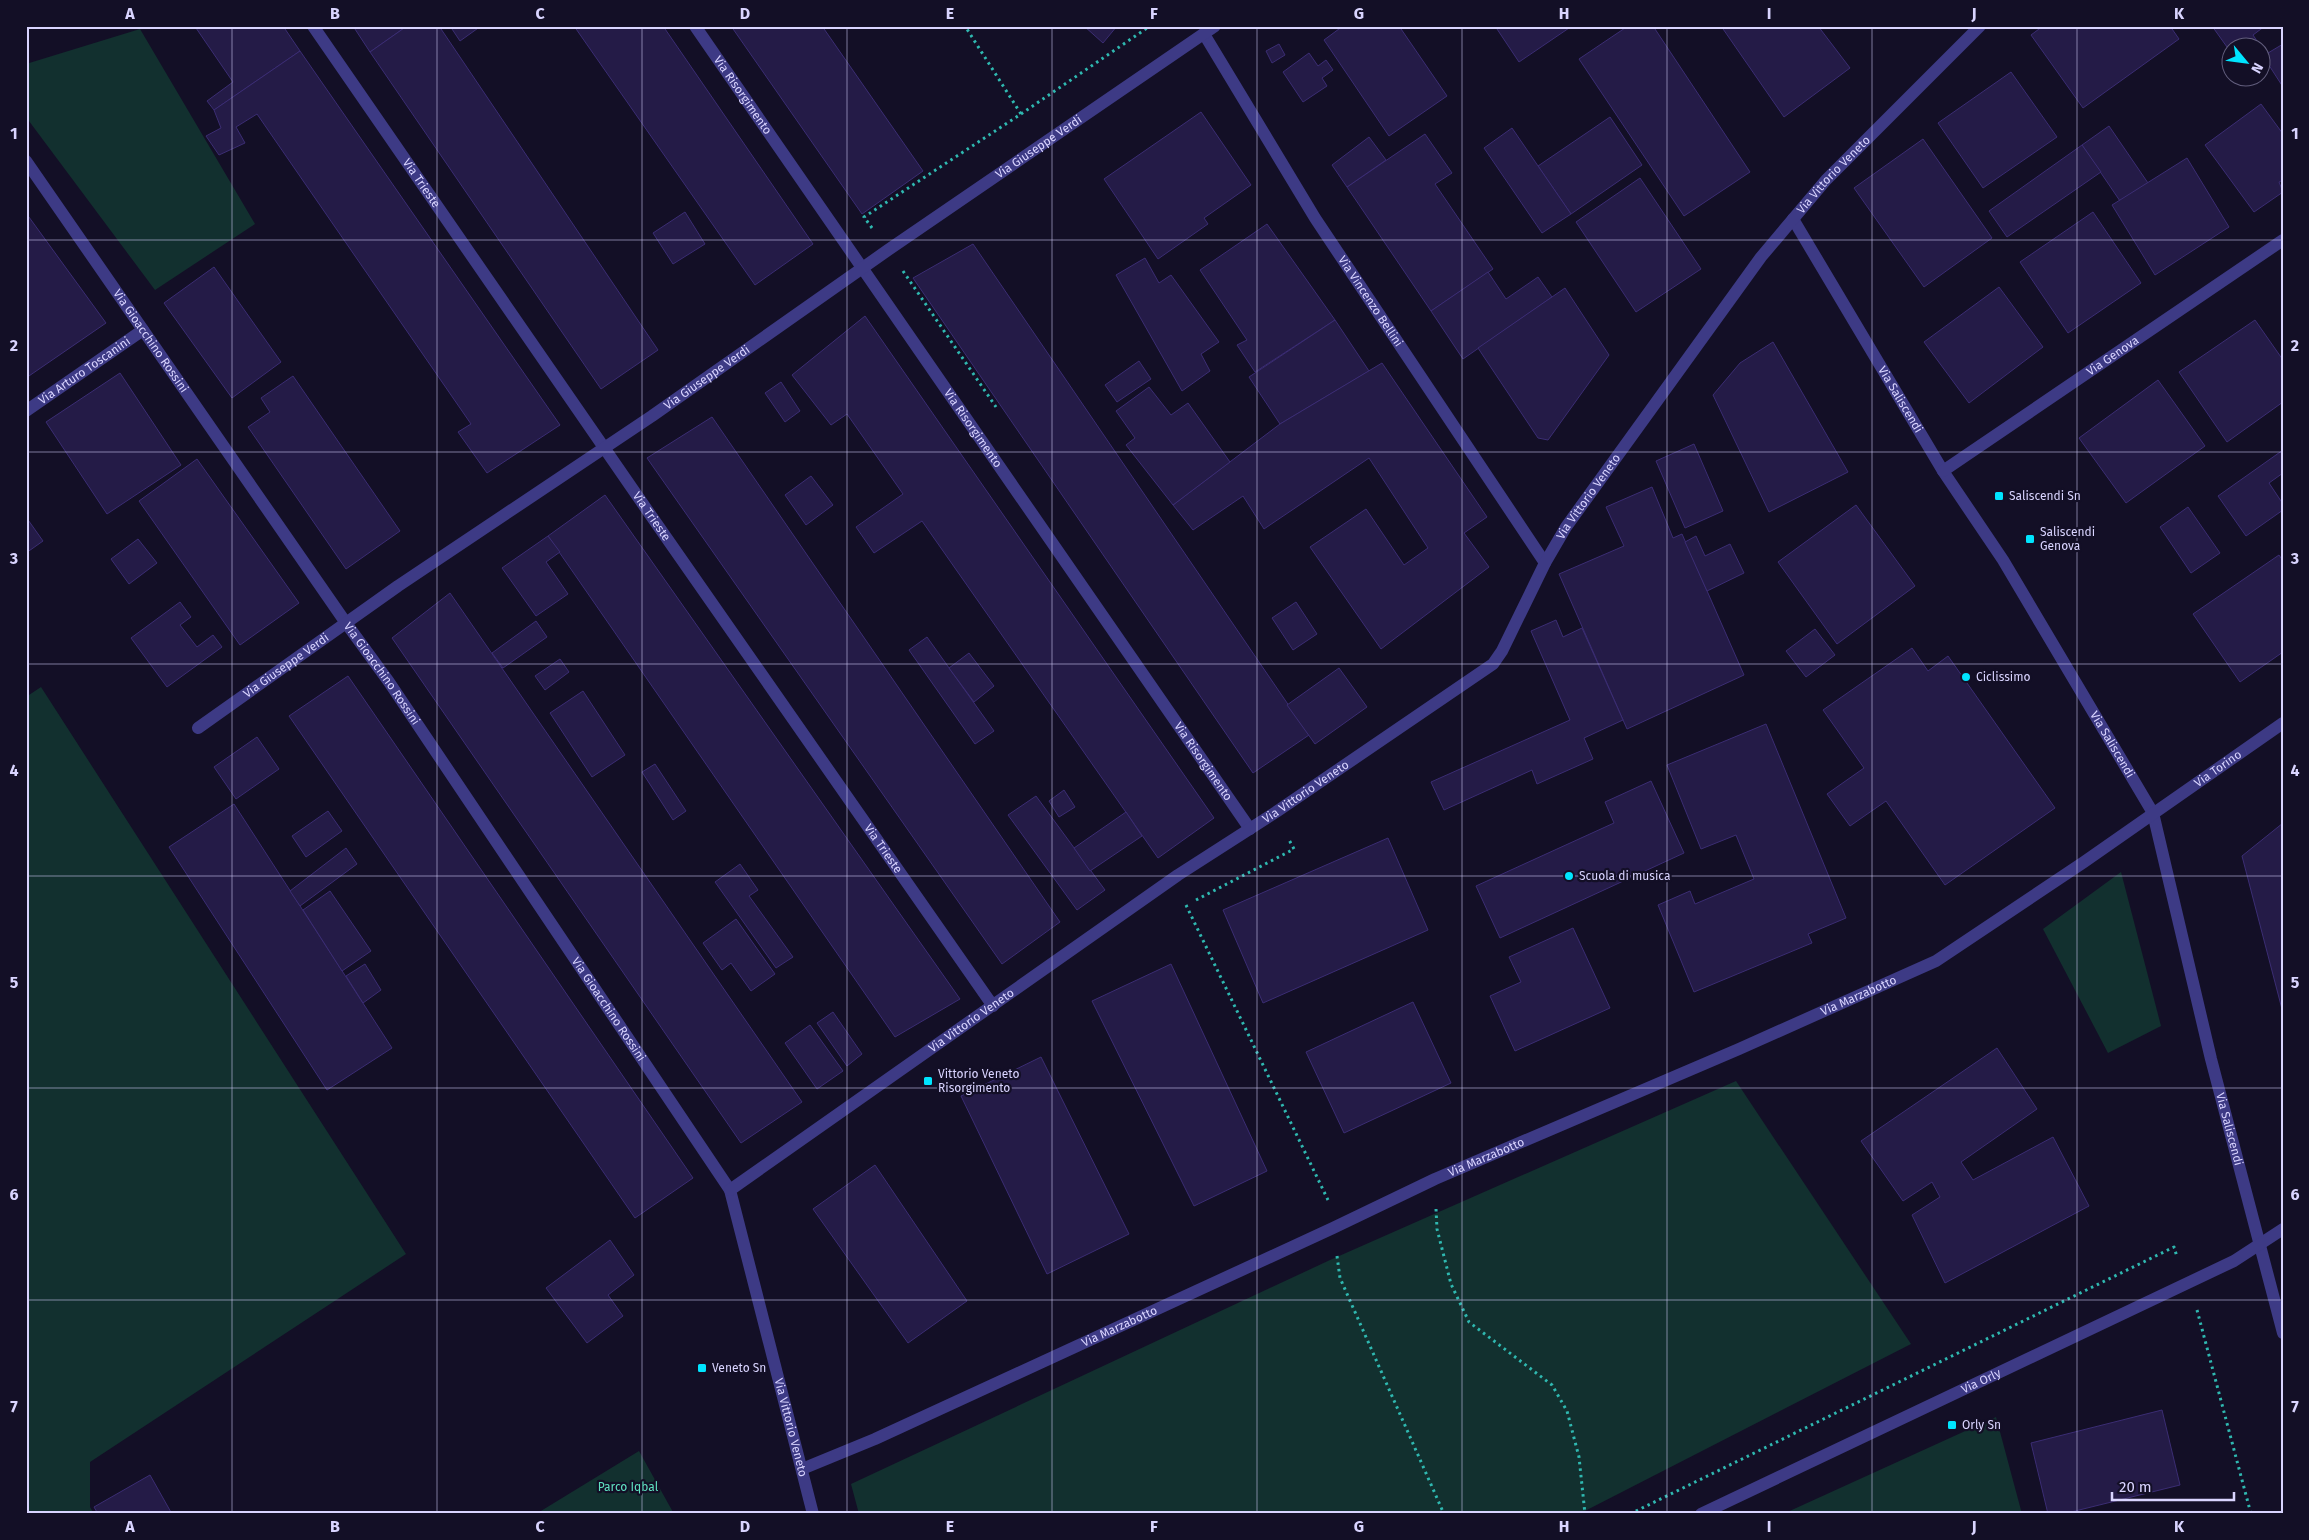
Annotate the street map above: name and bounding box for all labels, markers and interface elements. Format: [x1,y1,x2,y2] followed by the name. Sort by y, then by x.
[124,4,135,23] text: A
[330,4,340,23] text: B
[535,4,545,23] text: C
[740,4,750,23] text: D
[946,4,954,23] text: E
[1150,4,1158,23] text: F
[1354,4,1364,23] text: G
[1559,4,1569,23] text: H
[1767,4,1771,23] text: I
[1970,4,1977,23] text: J
[2174,4,2185,23] text: K
[2222,38,2272,88] north arrow
[711,53,775,137] street label: Via Risorgimento
[2247,60,2267,76] text: N
[993,112,1085,181] street label: Via Giuseppe Verdi
[10,124,18,143] text: 1
[2291,124,2299,143] text: 1
[1794,133,1873,216] street label: Via Vittorio Veneto
[400,156,443,210] street label: Via Trieste
[1335,253,1406,349] street label: Via Vincenzo Bellini
[110,287,191,395] street label: Via Gioacchino Rossini
[2084,333,2141,378] street label: Via Genova
[36,334,133,407] street label: Via Arturo Toscanini
[10,336,18,355] text: 2
[2291,336,2299,355] text: 2
[661,342,752,412] street label: Via Giuseppe Verdi
[1875,364,1926,435] street label: Via Saliscendi
[941,386,1005,470] street label: Via Risorgimento
[1553,451,1623,542] street label: Via Vittorio Veneto
[630,489,674,544] street label: Via Trieste
[2009,489,2081,503] place label: Saliscendi Sn
[1993,490,2005,502] marker: Saliscendi Sn
[2040,525,2095,553] place label: Saliscendi Genova
[2024,533,2036,545] marker: Saliscendi Genova
[9,549,18,568] text: 3
[2290,549,2299,568] text: 3
[341,620,423,727] street label: Via Gioacchino Rossini
[241,630,332,701] street label: Via Giuseppe Verdi
[1976,670,2031,684] place label: Ciclissimo
[1960,671,1972,683] marker: Ciclissimo
[2087,709,2137,780] street label: Via Saliscendi
[1171,720,1235,803] street label: Via Risorgimento
[2191,747,2244,790] street label: Via Torino
[1260,757,1351,826] street label: Via Vittorio Veneto
[9,761,19,780] text: 4
[2290,761,2300,780] text: 4
[861,821,905,876] street label: Via Trieste
[1579,869,1670,883] place label: Scuola di musica
[1563,870,1575,882] marker: Scuola di musica
[569,955,648,1064] street label: Via Gioacchino Rossini
[10,973,19,992] text: 5
[1819,973,1899,1019] street label: Via Marzabotto
[2291,973,2300,992] text: 5
[926,985,1017,1055] street label: Via Vittorio Veneto
[938,1067,1019,1095] place label: Vittorio Veneto Risorgimento
[922,1075,934,1087] marker: Vittorio Veneto Risorgimento
[2213,1091,2246,1167] street label: Via Saliscendi
[1446,1135,1526,1180] street label: Via Marzabotto
[9,1185,19,1204] text: 6
[2290,1185,2300,1204] text: 6
[1079,1303,1159,1350] street label: Via Marzabotto
[712,1361,766,1375] place label: Veneto Sn
[696,1362,708,1374] marker: Veneto Sn
[1959,1366,2003,1396] street label: Via Orly
[771,1377,810,1478] street label: Via Vittorio Veneto
[10,1397,18,1416] text: 7
[2291,1397,2299,1416] text: 7
[1962,1418,2001,1432] place label: Orly Sn
[1946,1419,1958,1431] marker: Orly Sn
[2112,1470,2234,1502] scale bar
[2119,1478,2152,1496] text: 20 m
[598,1480,659,1494] park label: Parco Iqbal
[124,1517,135,1536] text: A
[330,1517,340,1536] text: B
[535,1517,545,1536] text: C
[740,1517,750,1536] text: D
[946,1517,954,1536] text: E
[1150,1517,1158,1536] text: F
[1354,1517,1364,1536] text: G
[1559,1517,1569,1536] text: H
[1767,1517,1771,1536] text: I
[1970,1517,1977,1536] text: J
[2174,1517,2185,1536] text: K

